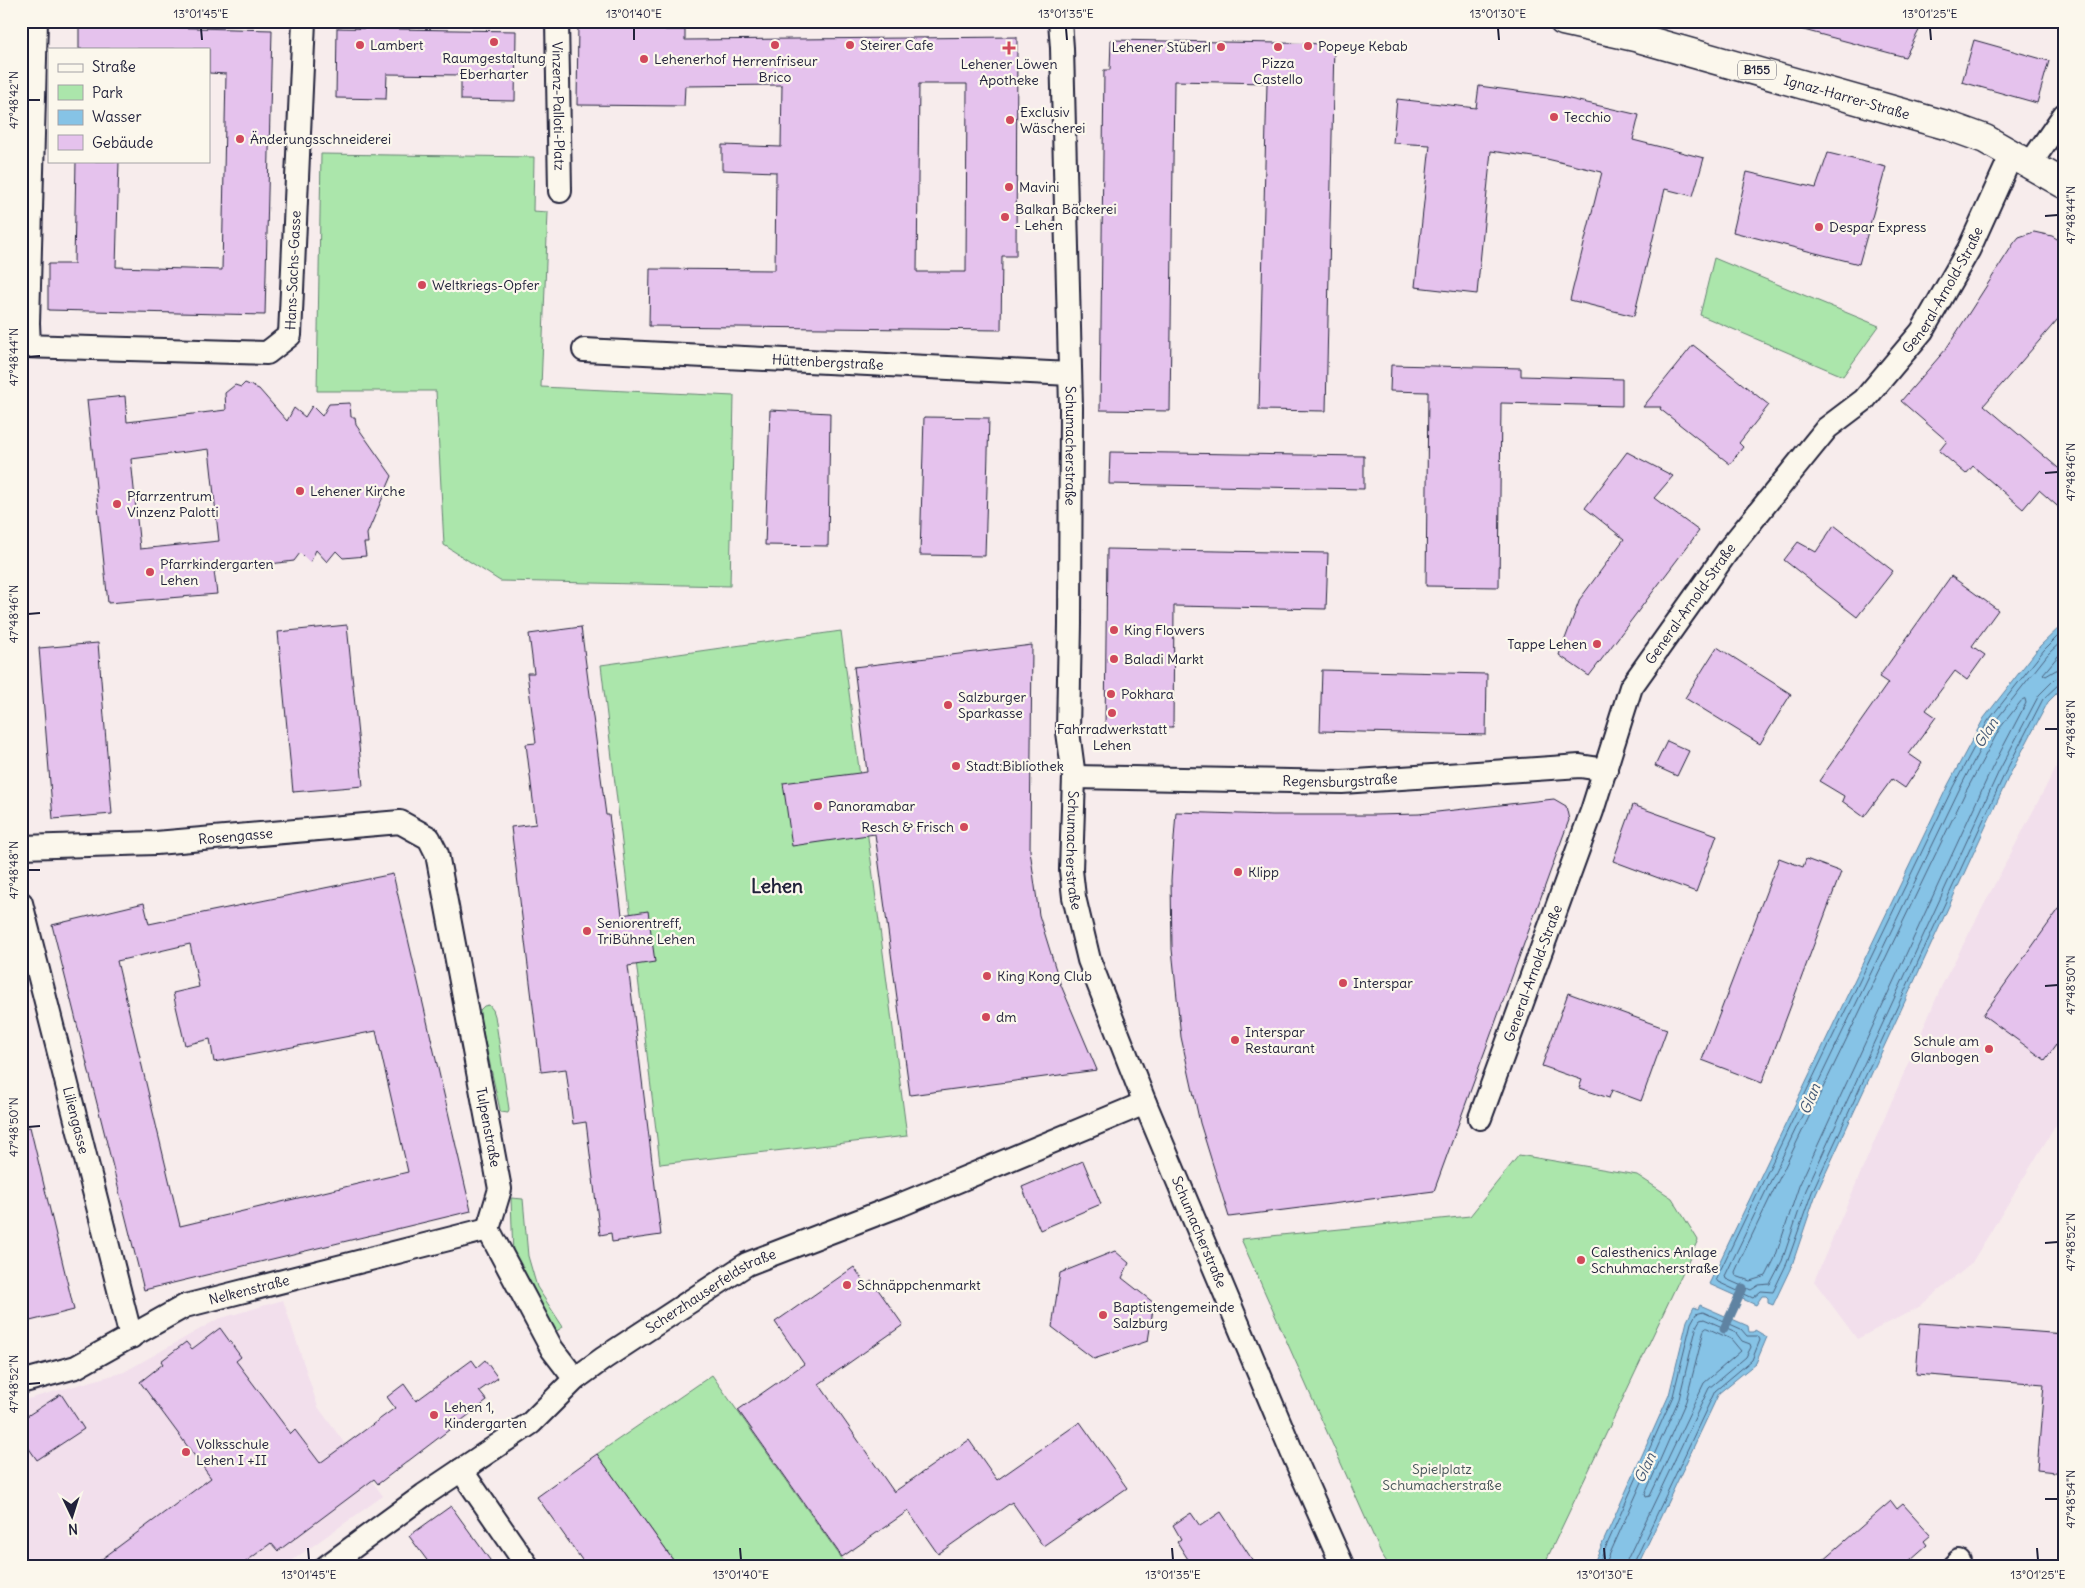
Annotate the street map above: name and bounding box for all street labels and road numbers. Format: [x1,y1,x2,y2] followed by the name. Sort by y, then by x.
[548,41,569,171] street label: Vinzenz-Palloti-Platz
[1738,60,1776,80] road number: B155
[1782,71,1912,123] street label: Ignaz-Harrer-Straße
[281,210,305,331] street label: Hans-Sachs-Gasse
[1898,224,1987,357] street label: General-Arnold-Straße
[771,350,884,374] street label: Hüttenbergstraße
[1061,386,1080,506] street label: Schumacherstraße
[1641,539,1739,668] street label: General-Arnold-Straße
[1282,769,1398,791] street label: Regensburgstraße
[1062,790,1086,912] street label: Schumacherstraße
[198,824,274,848] street label: Rosengasse
[1500,902,1566,1044] street label: General-Arnold-Straße
[59,1085,93,1156] street label: Liliengasse
[472,1086,505,1169] street label: Tulpenstraße
[1168,1173,1231,1291] street label: Schumacherstraße
[642,1245,778,1337] street label: Scherzhauserfeldstraße
[207,1271,291,1309] street label: Nelkenstraße

